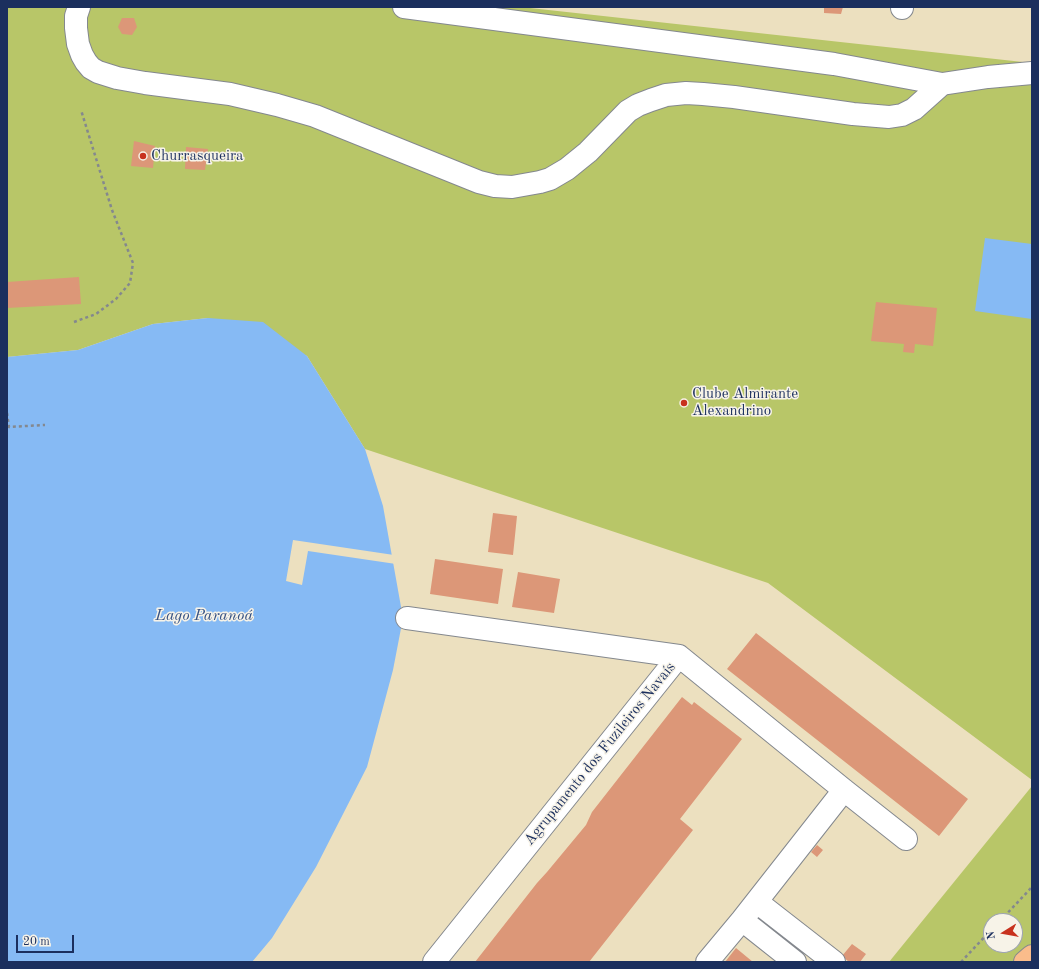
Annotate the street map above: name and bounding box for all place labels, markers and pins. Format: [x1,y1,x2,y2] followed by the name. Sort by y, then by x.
[151,147,243,165] place label: Churrasqueira
[138,151,148,161] marker: Churrasqueira
[692,385,798,420] place label: Clube Almirante Alexandrino
[679,398,689,408] marker: Clube Almirante Alexandrino

